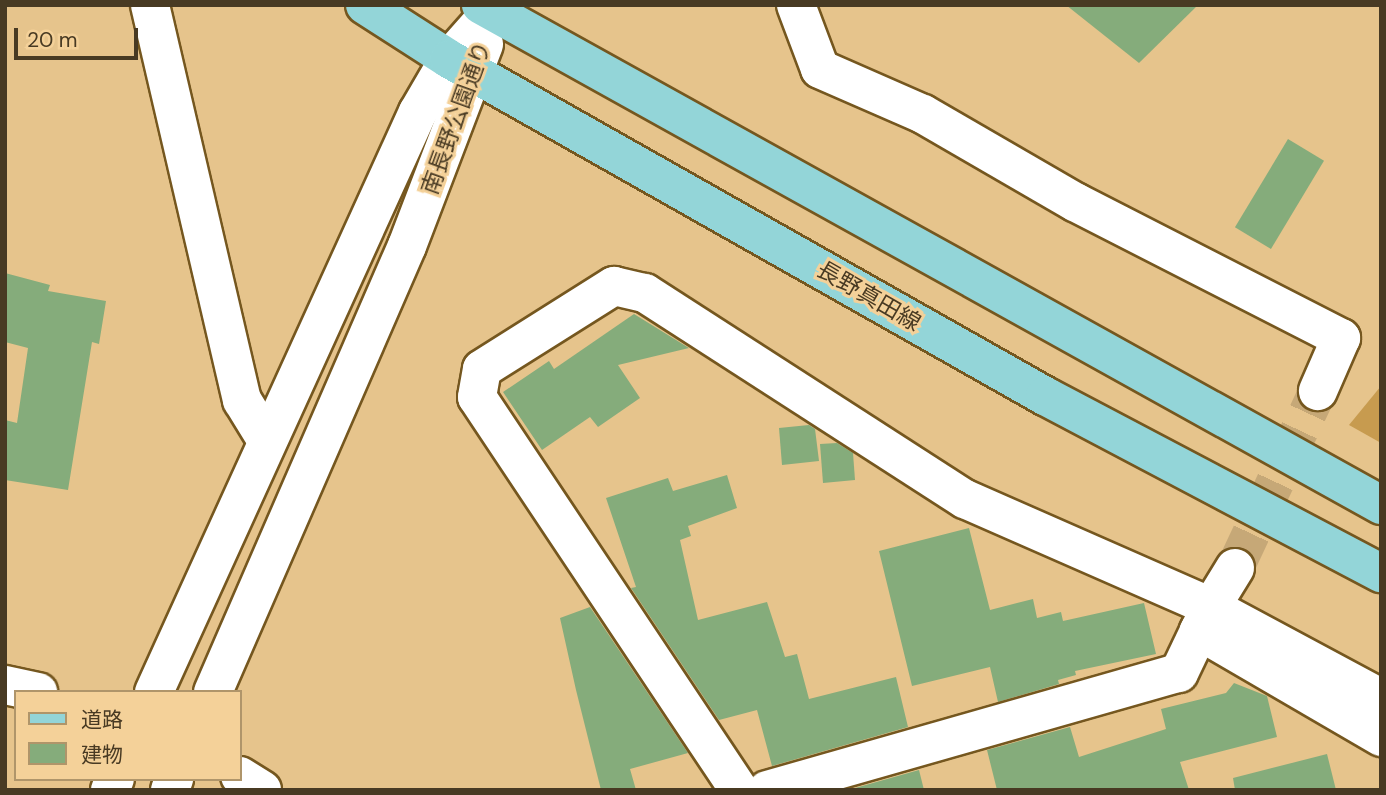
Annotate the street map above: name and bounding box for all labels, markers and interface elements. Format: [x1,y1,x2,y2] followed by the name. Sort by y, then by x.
[18,14,142,58] scale bar
[27,26,78,54] text: 20 m
[415,38,497,198] street label: 南長野公園通り
[812,255,926,337] street label: 長野真田線
[14,690,242,781] legend
[81,706,123,734] text: 道路
[81,741,123,769] text: 建物

